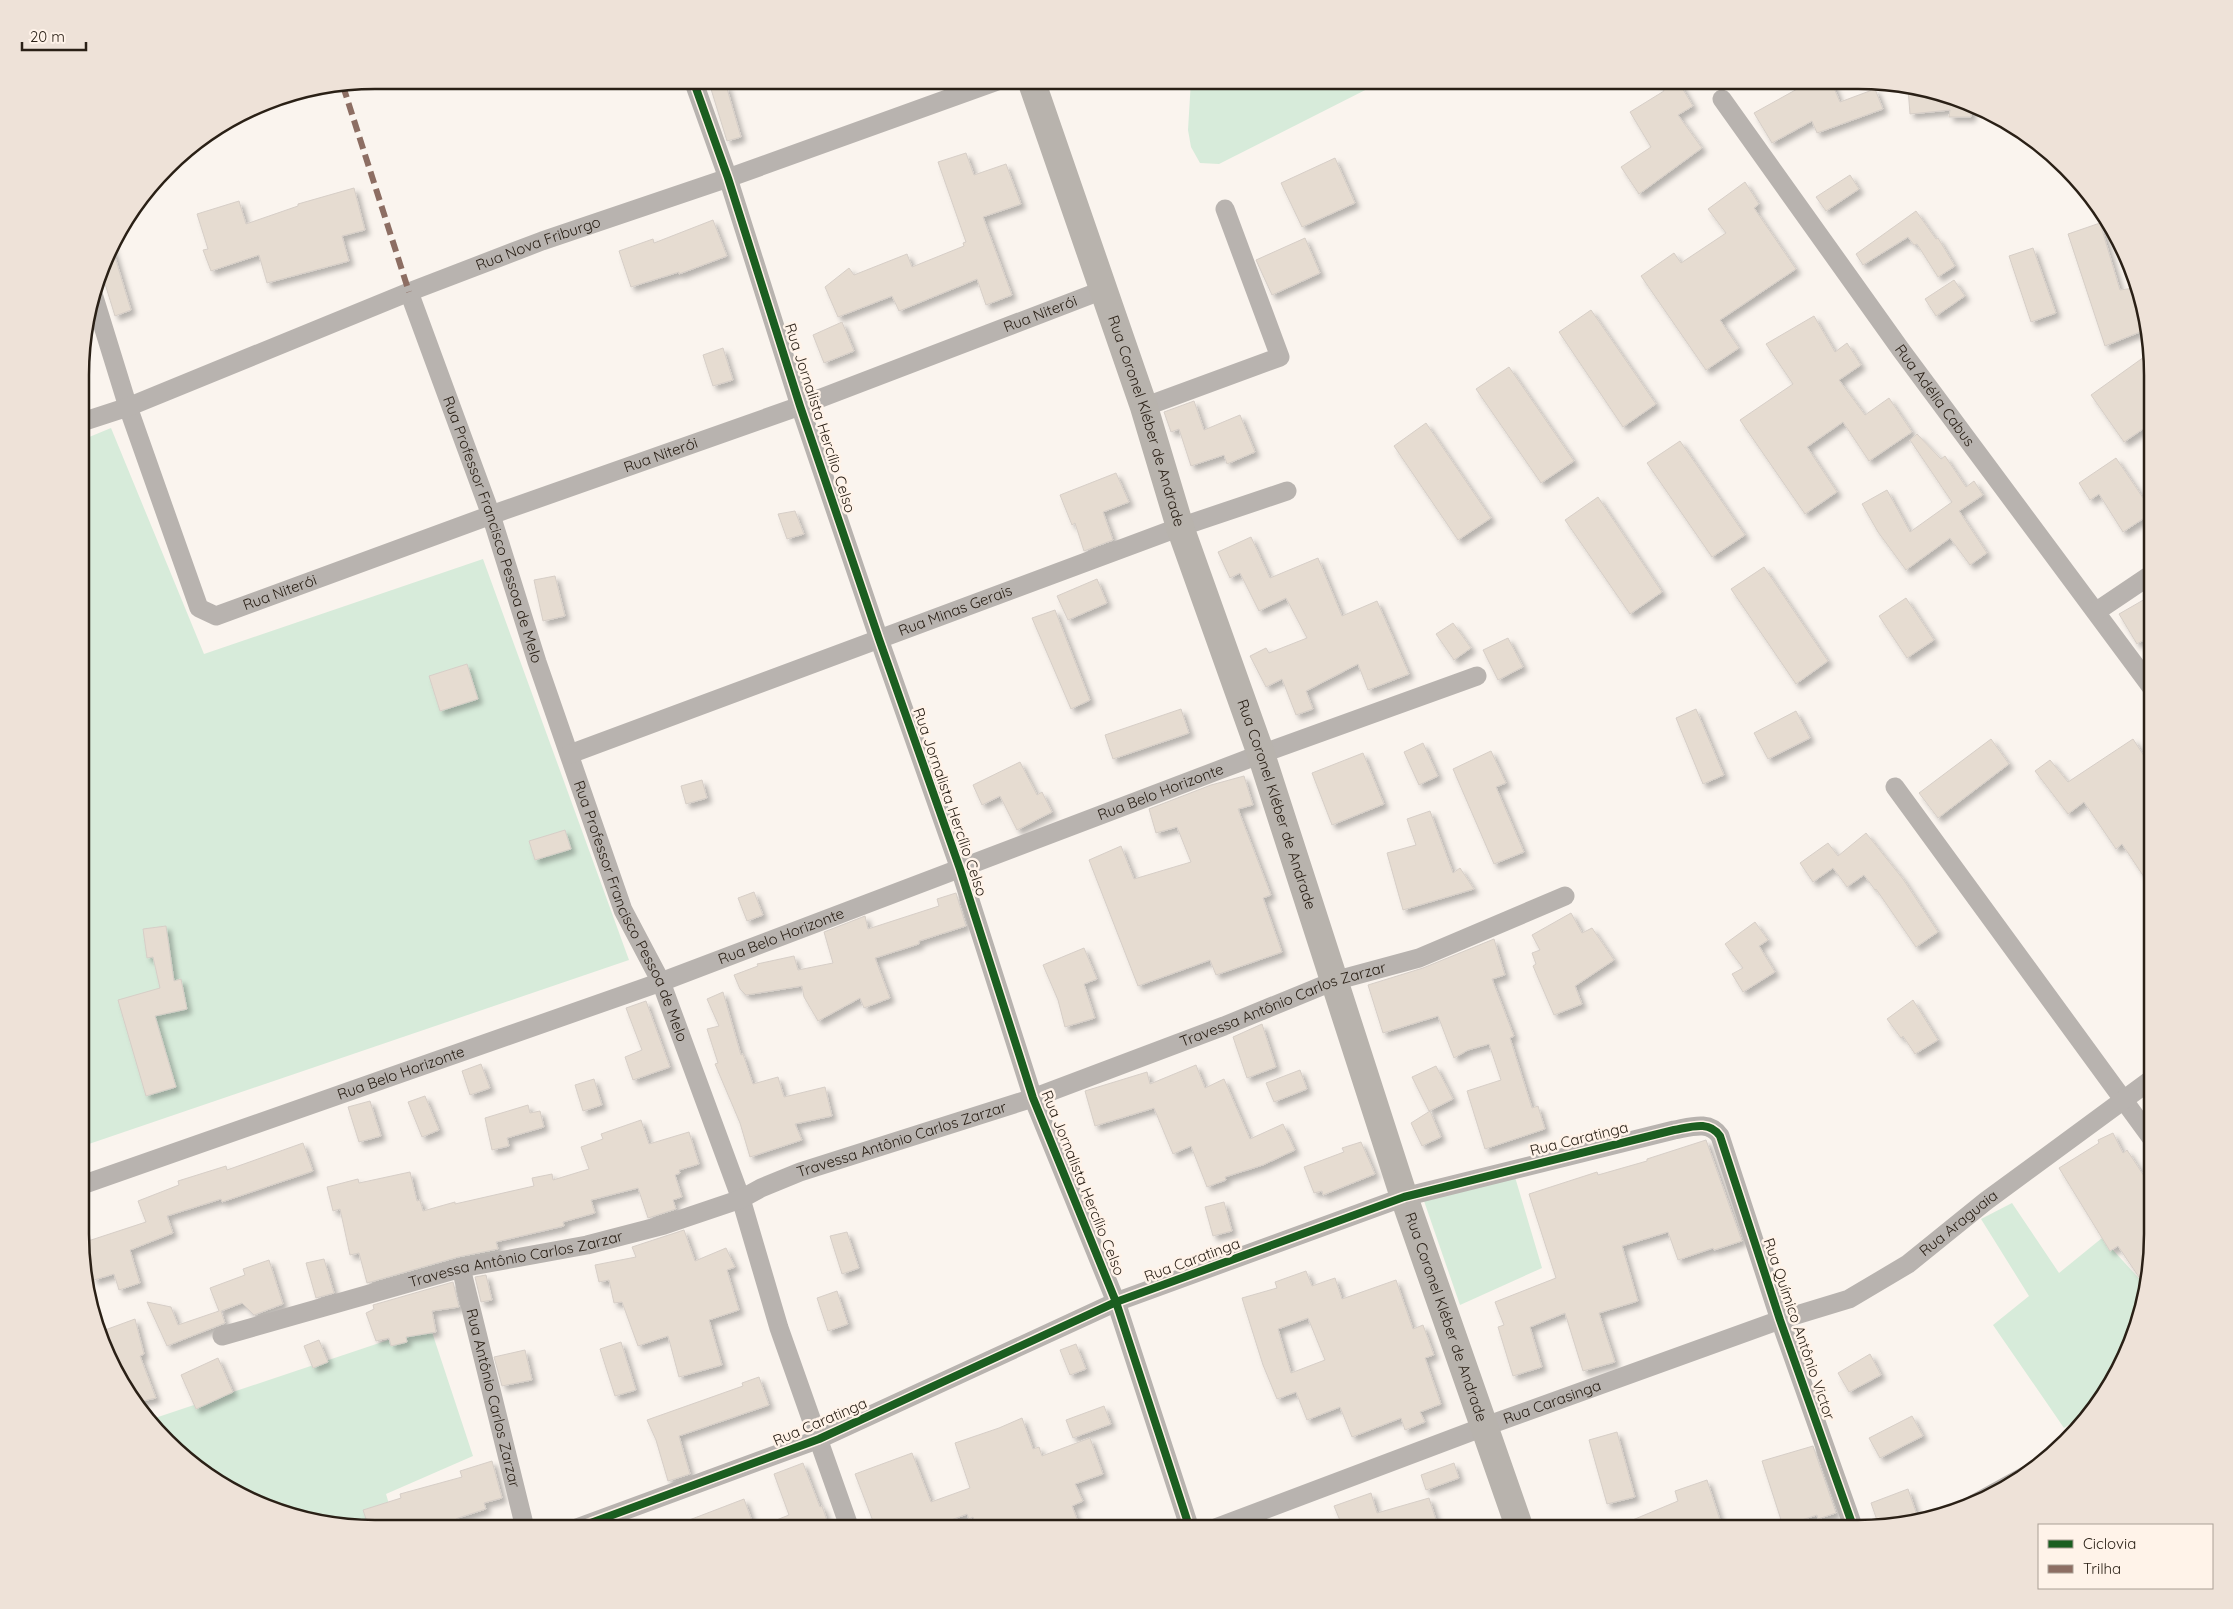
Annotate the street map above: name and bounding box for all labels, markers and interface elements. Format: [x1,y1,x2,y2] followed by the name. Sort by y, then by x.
[22,20,86,52] scale bar
[30,27,65,46] text: 20 m
[473,212,603,275] street label: Rua Nova Friburgo
[1001,291,1080,336] street label: Rua Niterói
[1104,313,1189,529] street label: Rua Coronel Kléber de Andrade
[781,321,860,515] street label: Rua Jornalista Hercílio Celso
[1891,340,1979,450] street label: Rua Adélia Cabus
[439,393,547,665] street label: Rua Professor Francisco Pessoa de Melo
[621,433,700,476] street label: Rua Niterói
[240,570,319,614] street label: Rua Niterói
[895,580,1015,640] street label: Rua Minas Gerais
[1233,696,1321,912] street label: Rua Coronel Kléber de Andrade
[909,705,992,899] street label: Rua Jornalista Hercílio Celso
[1095,759,1226,824] street label: Rua Belo Horizonte
[570,778,692,1044] street label: Rua Professor Francisco Pessoa de Melo
[715,903,847,969] street label: Rua Belo Horizonte
[1177,957,1388,1051] street label: Travessa Antônio Carlos Zarzar
[335,1042,467,1104] street label: Rua Belo Horizonte
[1038,1087,1129,1278] street label: Rua Jornalista Hercílio Celso
[794,1097,1009,1181] street label: Travessa Antônio Carlos Zarzar
[1528,1117,1630,1160] street label: Rua Caratinga
[1915,1186,2001,1260] street label: Rua Araguaia
[1401,1210,1492,1424] street label: Rua Coronel Kléber de Andrade
[406,1226,625,1291] street label: Travessa Antônio Carlos Zarzar
[1141,1233,1242,1286] street label: Rua Caratinga
[1759,1235,1840,1423] street label: Rua Químico Antônio Victor
[462,1306,525,1490] street label: Rua Antônio Carlos Zarzar
[1500,1375,1603,1428] street label: Rua Carasinga
[770,1393,870,1450] street label: Rua Caratinga
[2038,1524,2213,1589] legend
[2083,1534,2136,1553] text: Ciclovia
[2083,1559,2121,1578] text: Trilha

